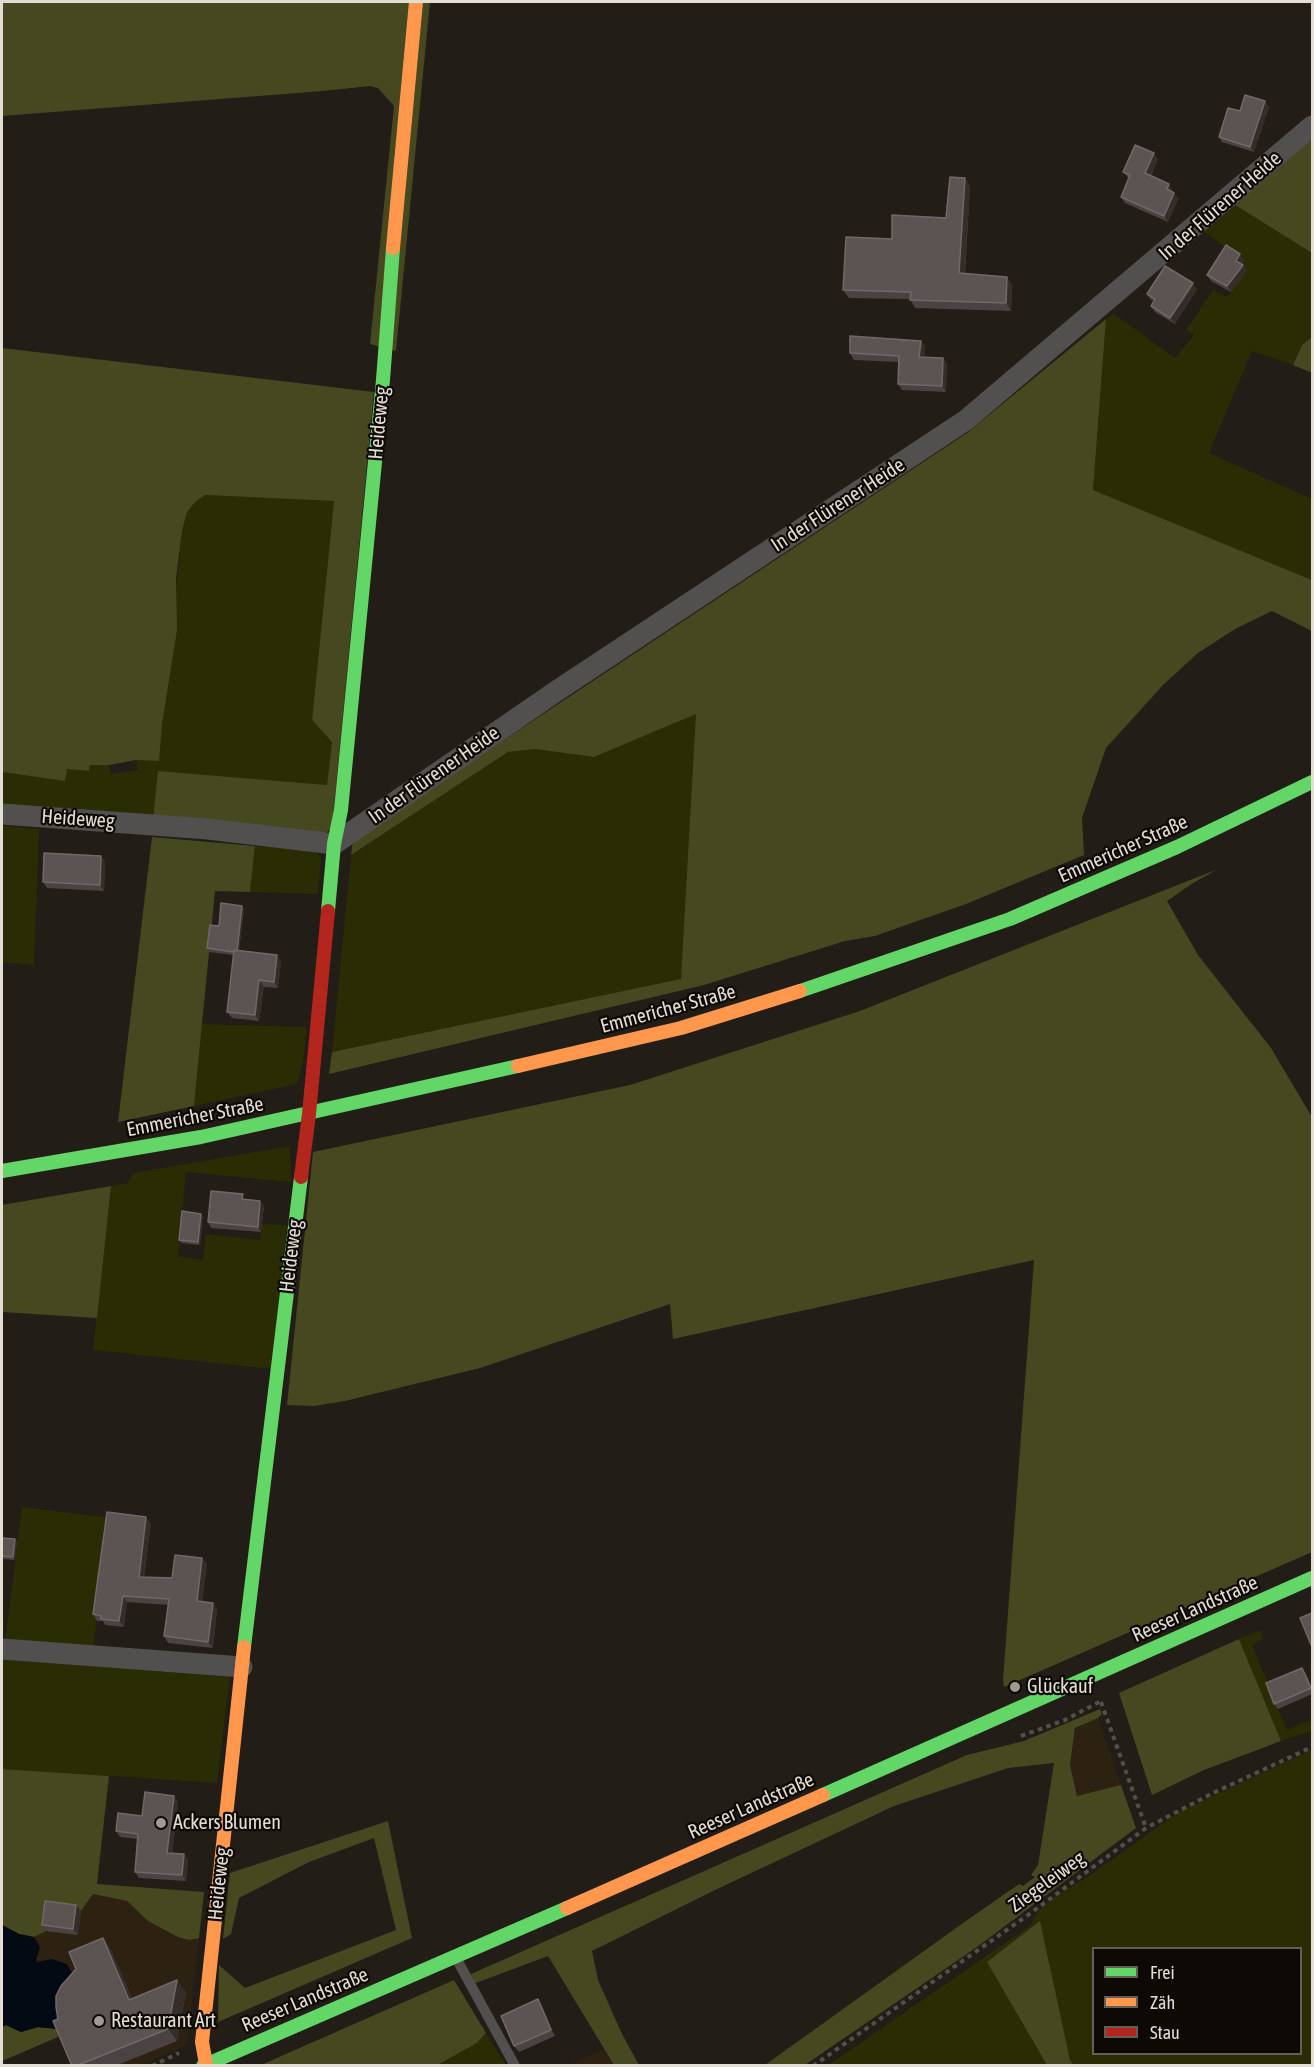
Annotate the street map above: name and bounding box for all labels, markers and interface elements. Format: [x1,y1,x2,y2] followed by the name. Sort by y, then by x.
[1154,146,1286,266] street label: In der Flürener Heide
[364,386,394,460] street label: Heideweg
[767,453,909,557] street label: In der Flürener Heide
[364,721,504,829] street label: In der Flürener Heide
[41,804,115,834] street label: Heideweg
[1055,810,1191,888] street label: Emmericher Straße
[598,979,738,1039] street label: Emmericher Straße
[124,1092,266,1142] street label: Emmericher Straße
[275,1218,307,1294] street label: Heideweg
[1128,1571,1262,1647] street label: Reeser Landstraße
[1027,1675,1093,1699] place label: Glückauf
[1008,1680,1022,1694] marker: Glückauf
[684,1768,818,1844] street label: Reeser Landstraße
[173,1811,281,1835] place label: Ackers Blumen
[154,1816,168,1830] marker: Ackers Blumen
[203,1846,235,1922] street label: Heideweg
[1004,1846,1090,1918] street label: Ziegeleiweg
[1092,1947,1302,2055] legend
[1150,1962,1175,1983] text: Frei
[238,1963,372,2037] street label: Reeser Landstraße
[1150,1992,1175,2013] text: Zäh
[111,2009,216,2033] place label: Restaurant Art
[92,2014,106,2028] marker: Restaurant Art
[1150,2022,1180,2043] text: Stau

